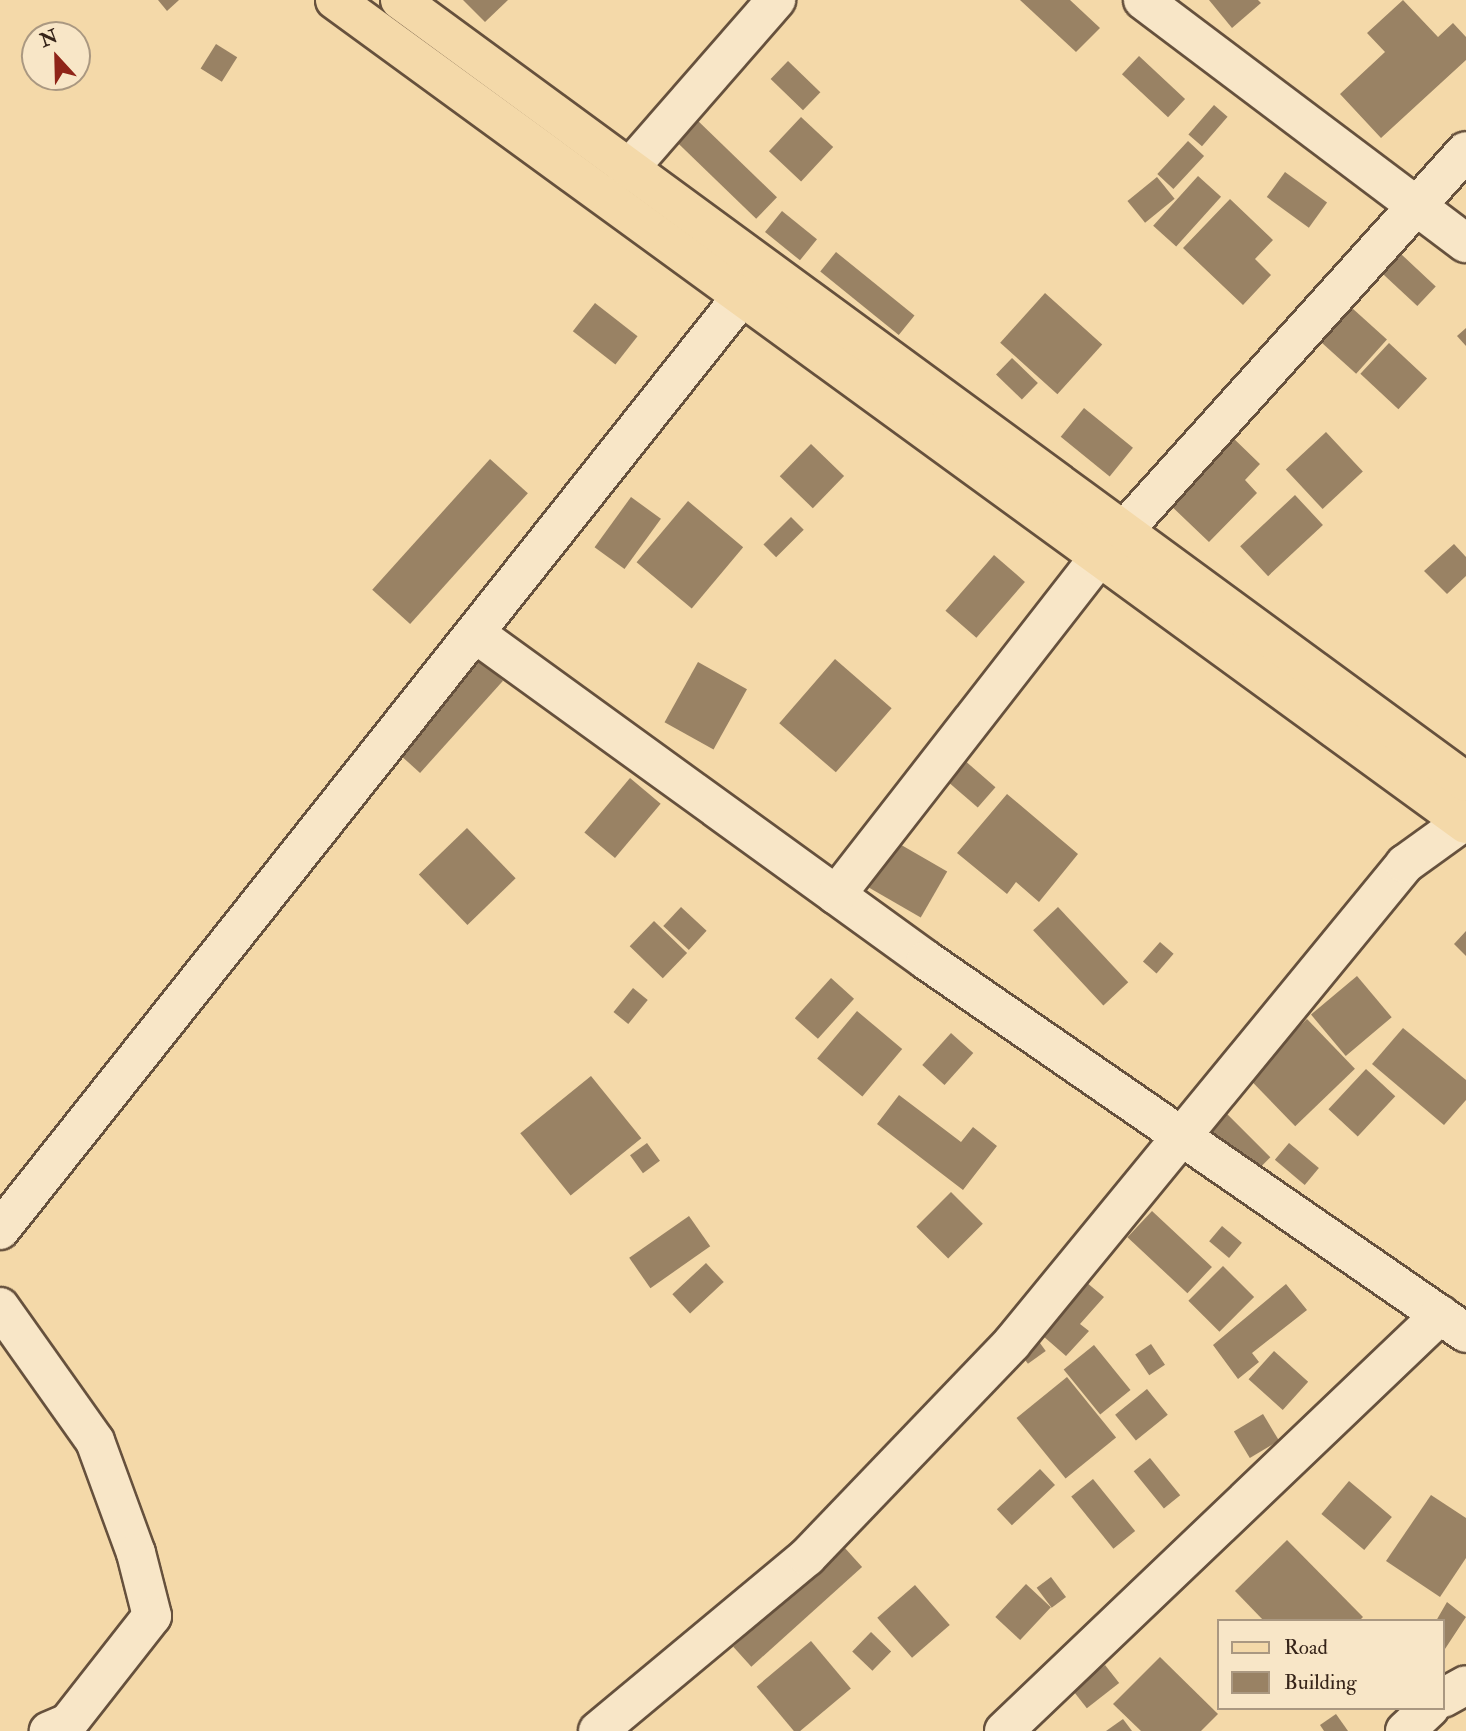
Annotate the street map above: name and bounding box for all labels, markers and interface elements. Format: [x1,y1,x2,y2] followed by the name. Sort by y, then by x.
[21,21,91,91] north arrow
[36,24,61,53] text: N
[1218,1619,1445,1710] legend
[1284,1634,1328,1661] text: Road
[1284,1669,1357,1696] text: Building

